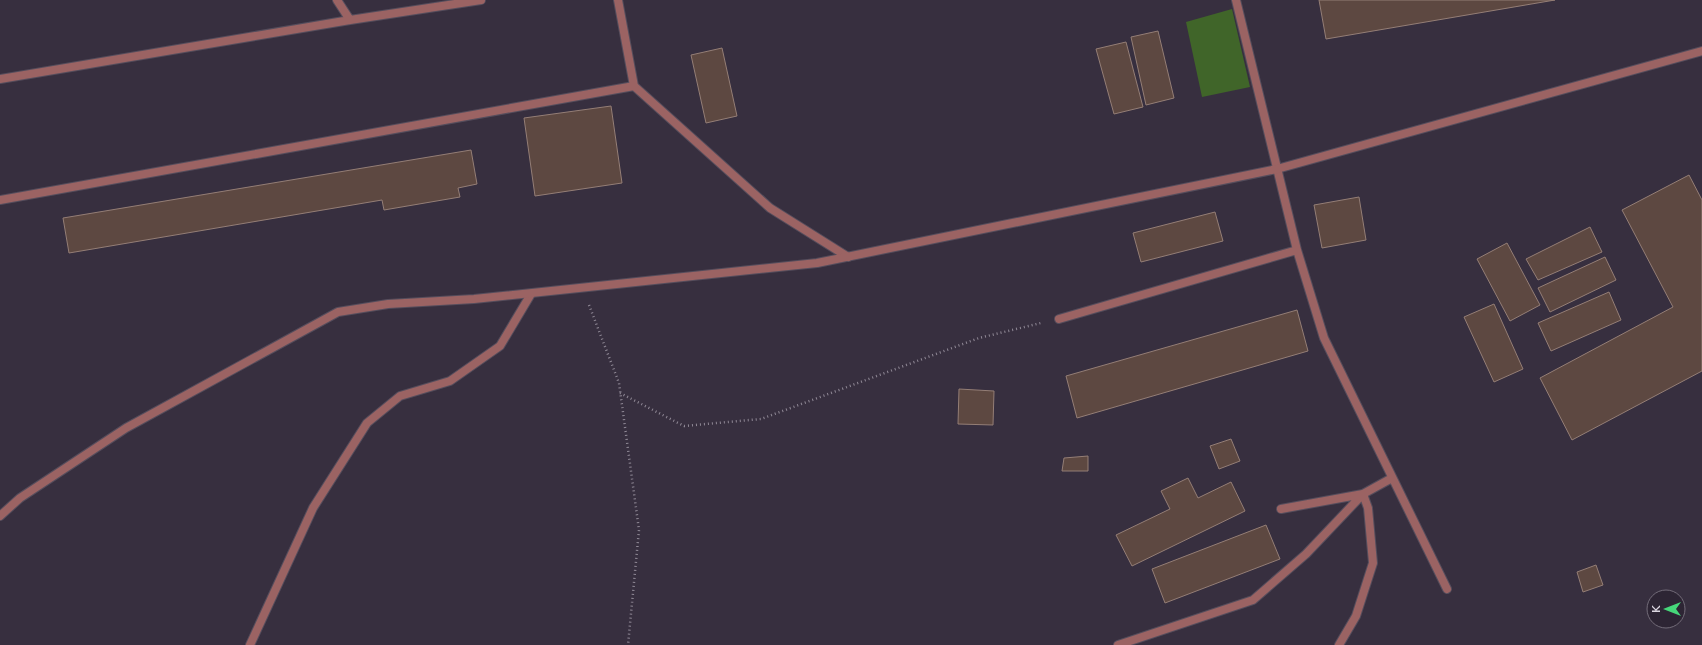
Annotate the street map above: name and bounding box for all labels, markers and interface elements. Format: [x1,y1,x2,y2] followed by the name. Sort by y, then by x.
[1646,589,1686,629] north arrow
[1649,605,1664,613] text: K

